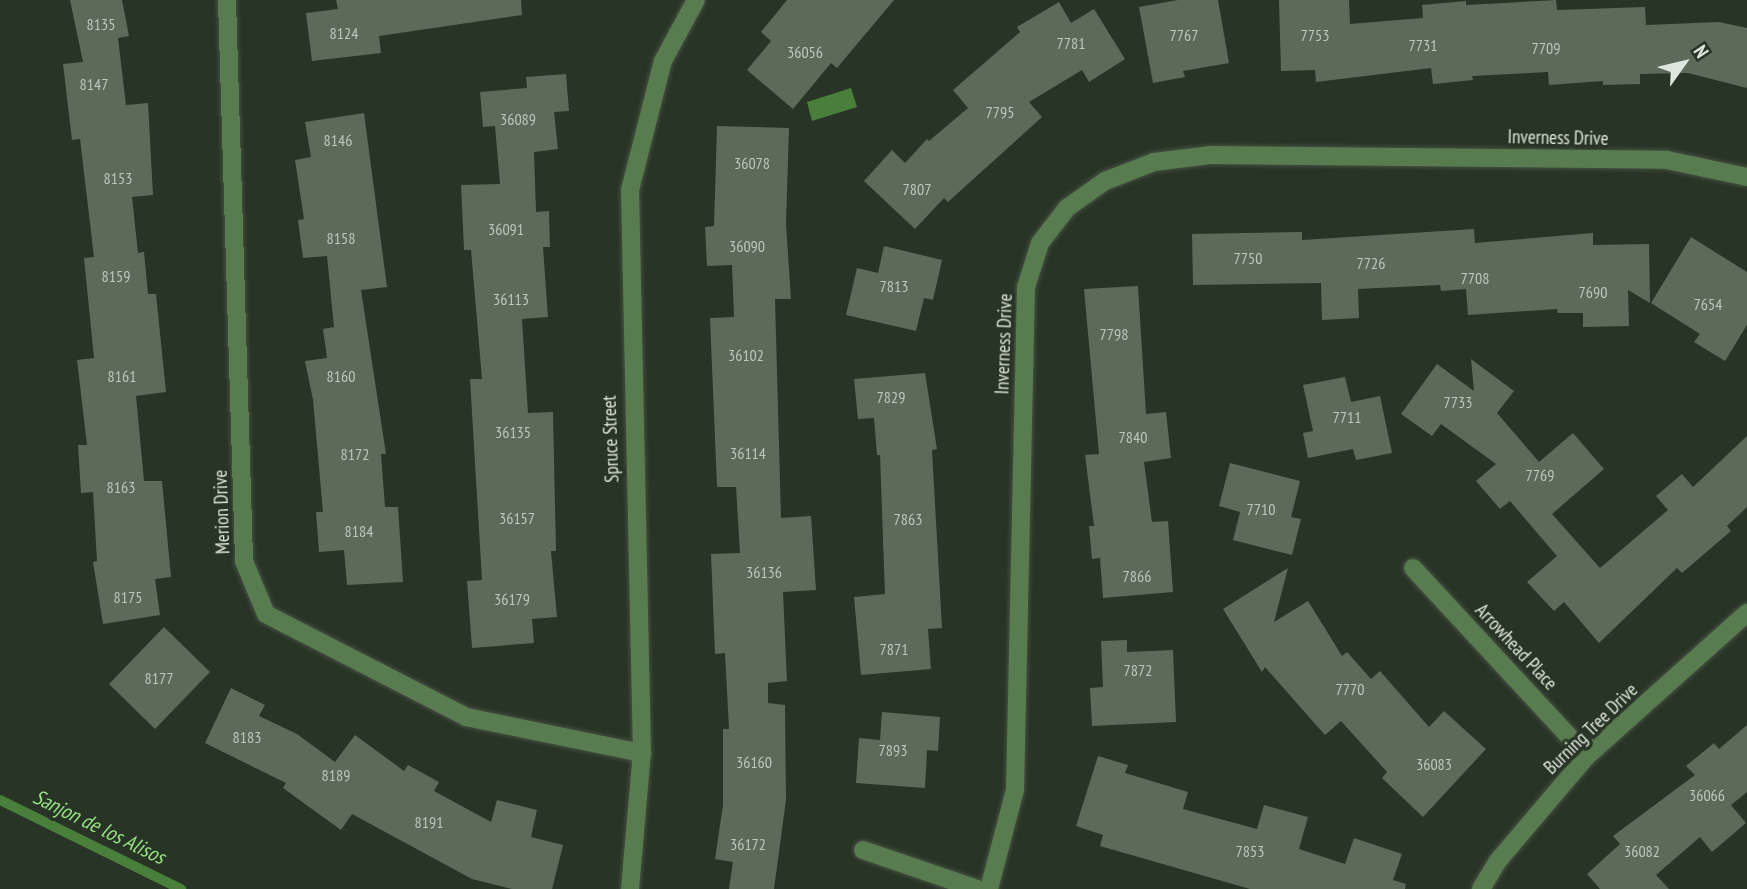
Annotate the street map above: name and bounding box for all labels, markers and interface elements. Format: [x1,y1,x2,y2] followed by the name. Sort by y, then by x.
[87,14,115,34] house number: 8135
[330,23,358,43] house number: 8124
[1170,25,1198,45] house number: 7767
[1301,25,1329,45] house number: 7753
[1649,28,1719,98] north arrow
[1057,33,1085,53] house number: 7781
[1409,35,1437,55] house number: 7731
[1532,38,1560,58] house number: 7709
[1689,40,1714,62] text: N
[787,42,823,62] house number: 36056
[80,74,108,94] house number: 8147
[986,102,1014,122] house number: 7795
[500,109,536,129] house number: 36089
[1507,126,1609,150] street label: Inverness Drive
[324,130,352,150] house number: 8146
[734,153,770,173] house number: 36078
[104,168,132,188] house number: 8153
[903,179,931,199] house number: 7807
[488,219,524,239] house number: 36091
[327,228,355,248] house number: 8158
[729,236,765,256] house number: 36090
[1234,248,1262,268] house number: 7750
[1357,253,1385,273] house number: 7726
[102,266,130,286] house number: 8159
[1461,268,1489,288] house number: 7708
[880,276,908,296] house number: 7813
[1579,282,1607,302] house number: 7690
[493,289,529,309] house number: 36113
[991,293,1017,395] street label: Inverness Drive
[1694,294,1722,314] house number: 7654
[1100,324,1128,344] house number: 7798
[728,345,764,365] house number: 36102
[108,366,136,386] house number: 8161
[327,366,355,386] house number: 8160
[877,387,905,407] house number: 7829
[1444,392,1472,412] house number: 7733
[598,395,624,483] street label: Spruce Street
[1333,407,1361,427] house number: 7711
[495,422,531,442] house number: 36135
[1119,427,1147,447] house number: 7840
[730,443,766,463] house number: 36114
[341,444,369,464] house number: 8172
[1526,465,1554,485] house number: 7769
[209,469,235,555] street label: Merion Drive
[107,477,135,497] house number: 8163
[1247,499,1275,519] house number: 7710
[499,508,535,528] house number: 36157
[894,509,922,529] house number: 7863
[345,521,373,541] house number: 8184
[746,562,782,582] house number: 36136
[1123,566,1151,586] house number: 7866
[114,587,142,607] house number: 8175
[494,589,530,609] house number: 36179
[1470,599,1562,695] street label: Arrowhead Place
[880,639,908,659] house number: 7871
[1124,660,1152,680] house number: 7872
[145,668,173,688] house number: 8177
[1336,679,1364,699] house number: 7770
[1539,679,1643,779] street label: Burning Tree Drive
[233,727,261,747] house number: 8183
[879,740,907,760] house number: 7893
[736,752,772,772] house number: 36160
[1416,754,1452,774] house number: 36083
[322,765,350,785] house number: 8189
[29,784,169,870] water label: Sanjon de los Alisos
[1689,785,1725,805] house number: 36066
[415,812,443,832] house number: 8191
[730,834,766,854] house number: 36172
[1236,841,1264,861] house number: 7853
[1624,841,1660,861] house number: 36082

